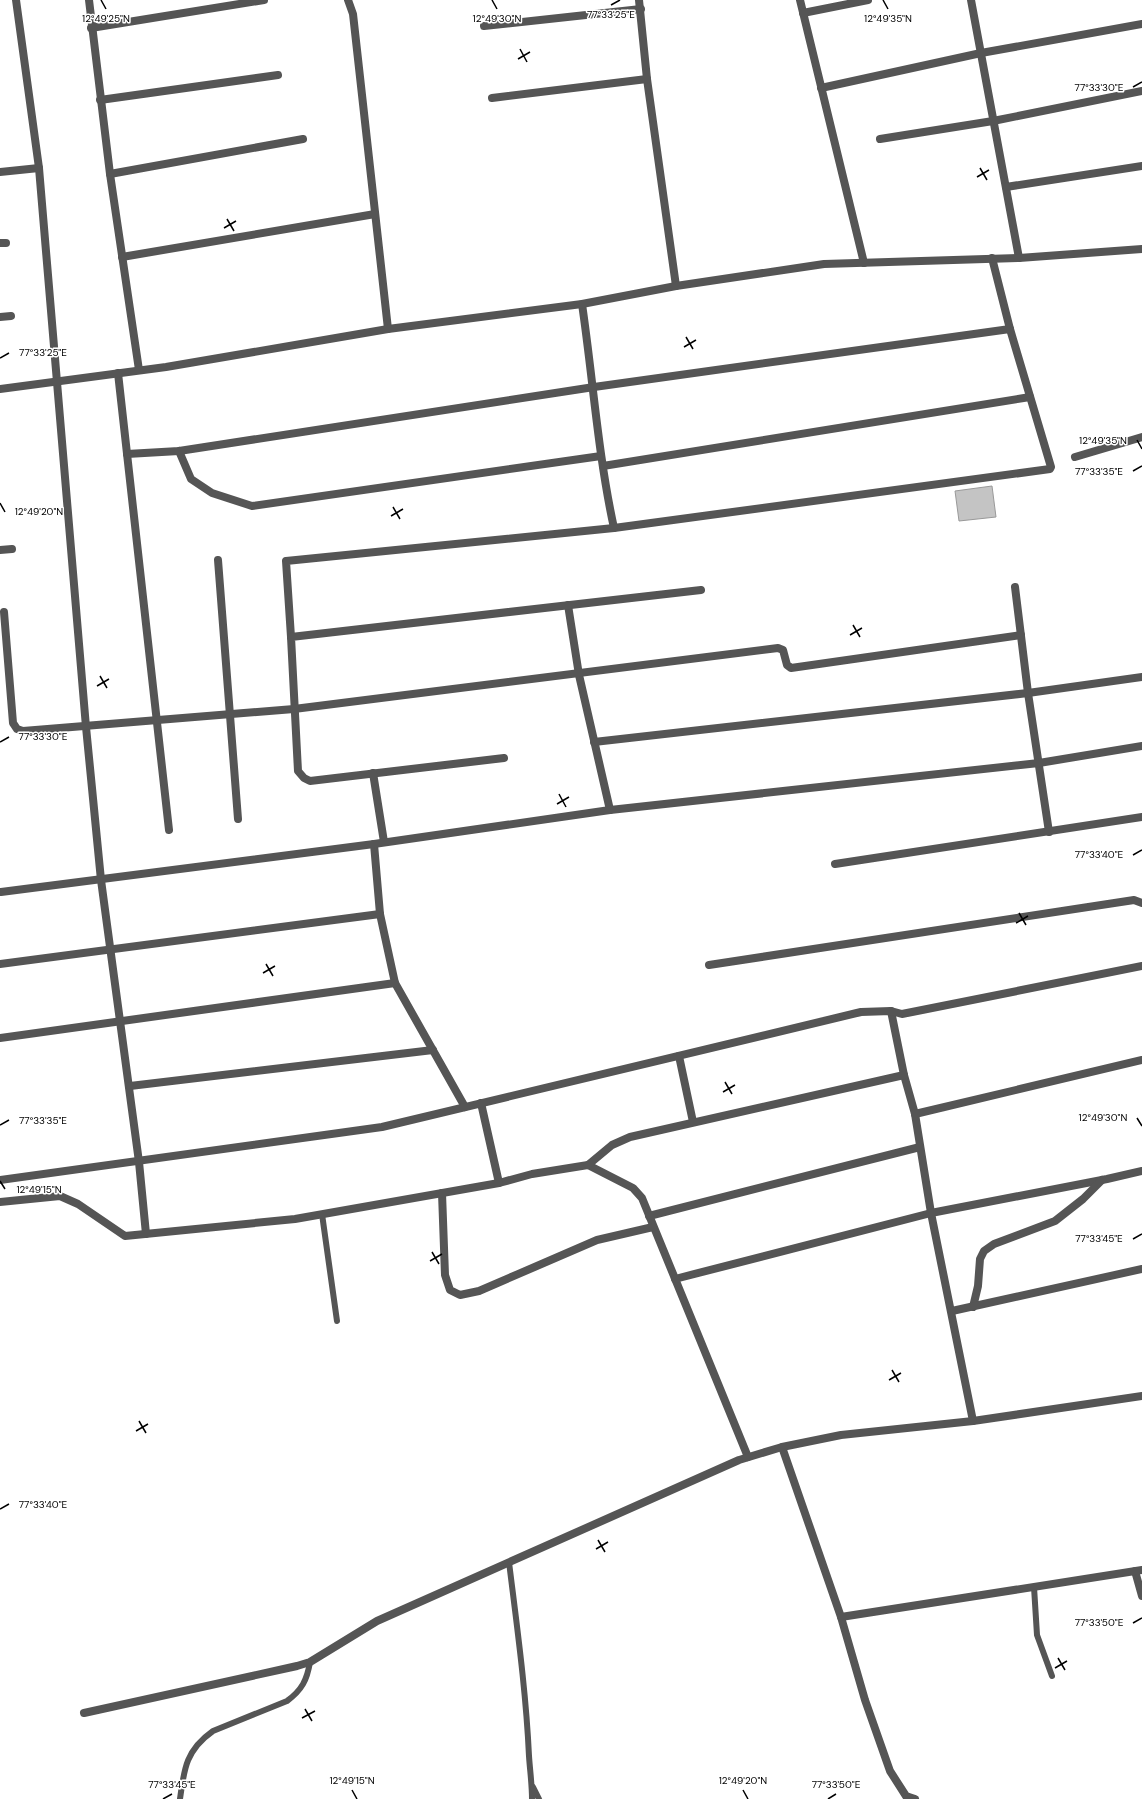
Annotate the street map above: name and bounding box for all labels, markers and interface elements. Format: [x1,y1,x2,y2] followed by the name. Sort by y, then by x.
[587,8,635,21] text: 77°33'25"E
[82,12,130,25] text: 12°49'25"N
[473,12,521,25] text: 12°49'30"N
[864,12,912,25] text: 12°49'35"N
[1075,81,1124,94] text: 77°33'30"E
[19,346,67,359] text: 77°33'25"E
[1079,434,1127,447] text: 12°49'35"N
[1075,465,1123,478] text: 77°33'35"E
[15,505,63,518] text: 12°49'20"N
[19,730,68,743] text: 77°33'30"E
[1075,848,1124,861] text: 77°33'40"E
[1079,1111,1127,1124] text: 12°49'30"N
[19,1114,67,1127] text: 77°33'35"E
[16,1183,62,1196] text: 12°49'15"N
[1075,1232,1123,1245] text: 77°33'45"E
[19,1498,68,1511] text: 77°33'40"E
[1075,1616,1124,1629] text: 77°33'50"E
[329,1774,375,1787] text: 12°49'15"N
[719,1774,767,1787] text: 12°49'20"N
[148,1778,196,1791] text: 77°33'45"E
[812,1778,861,1791] text: 77°33'50"E

